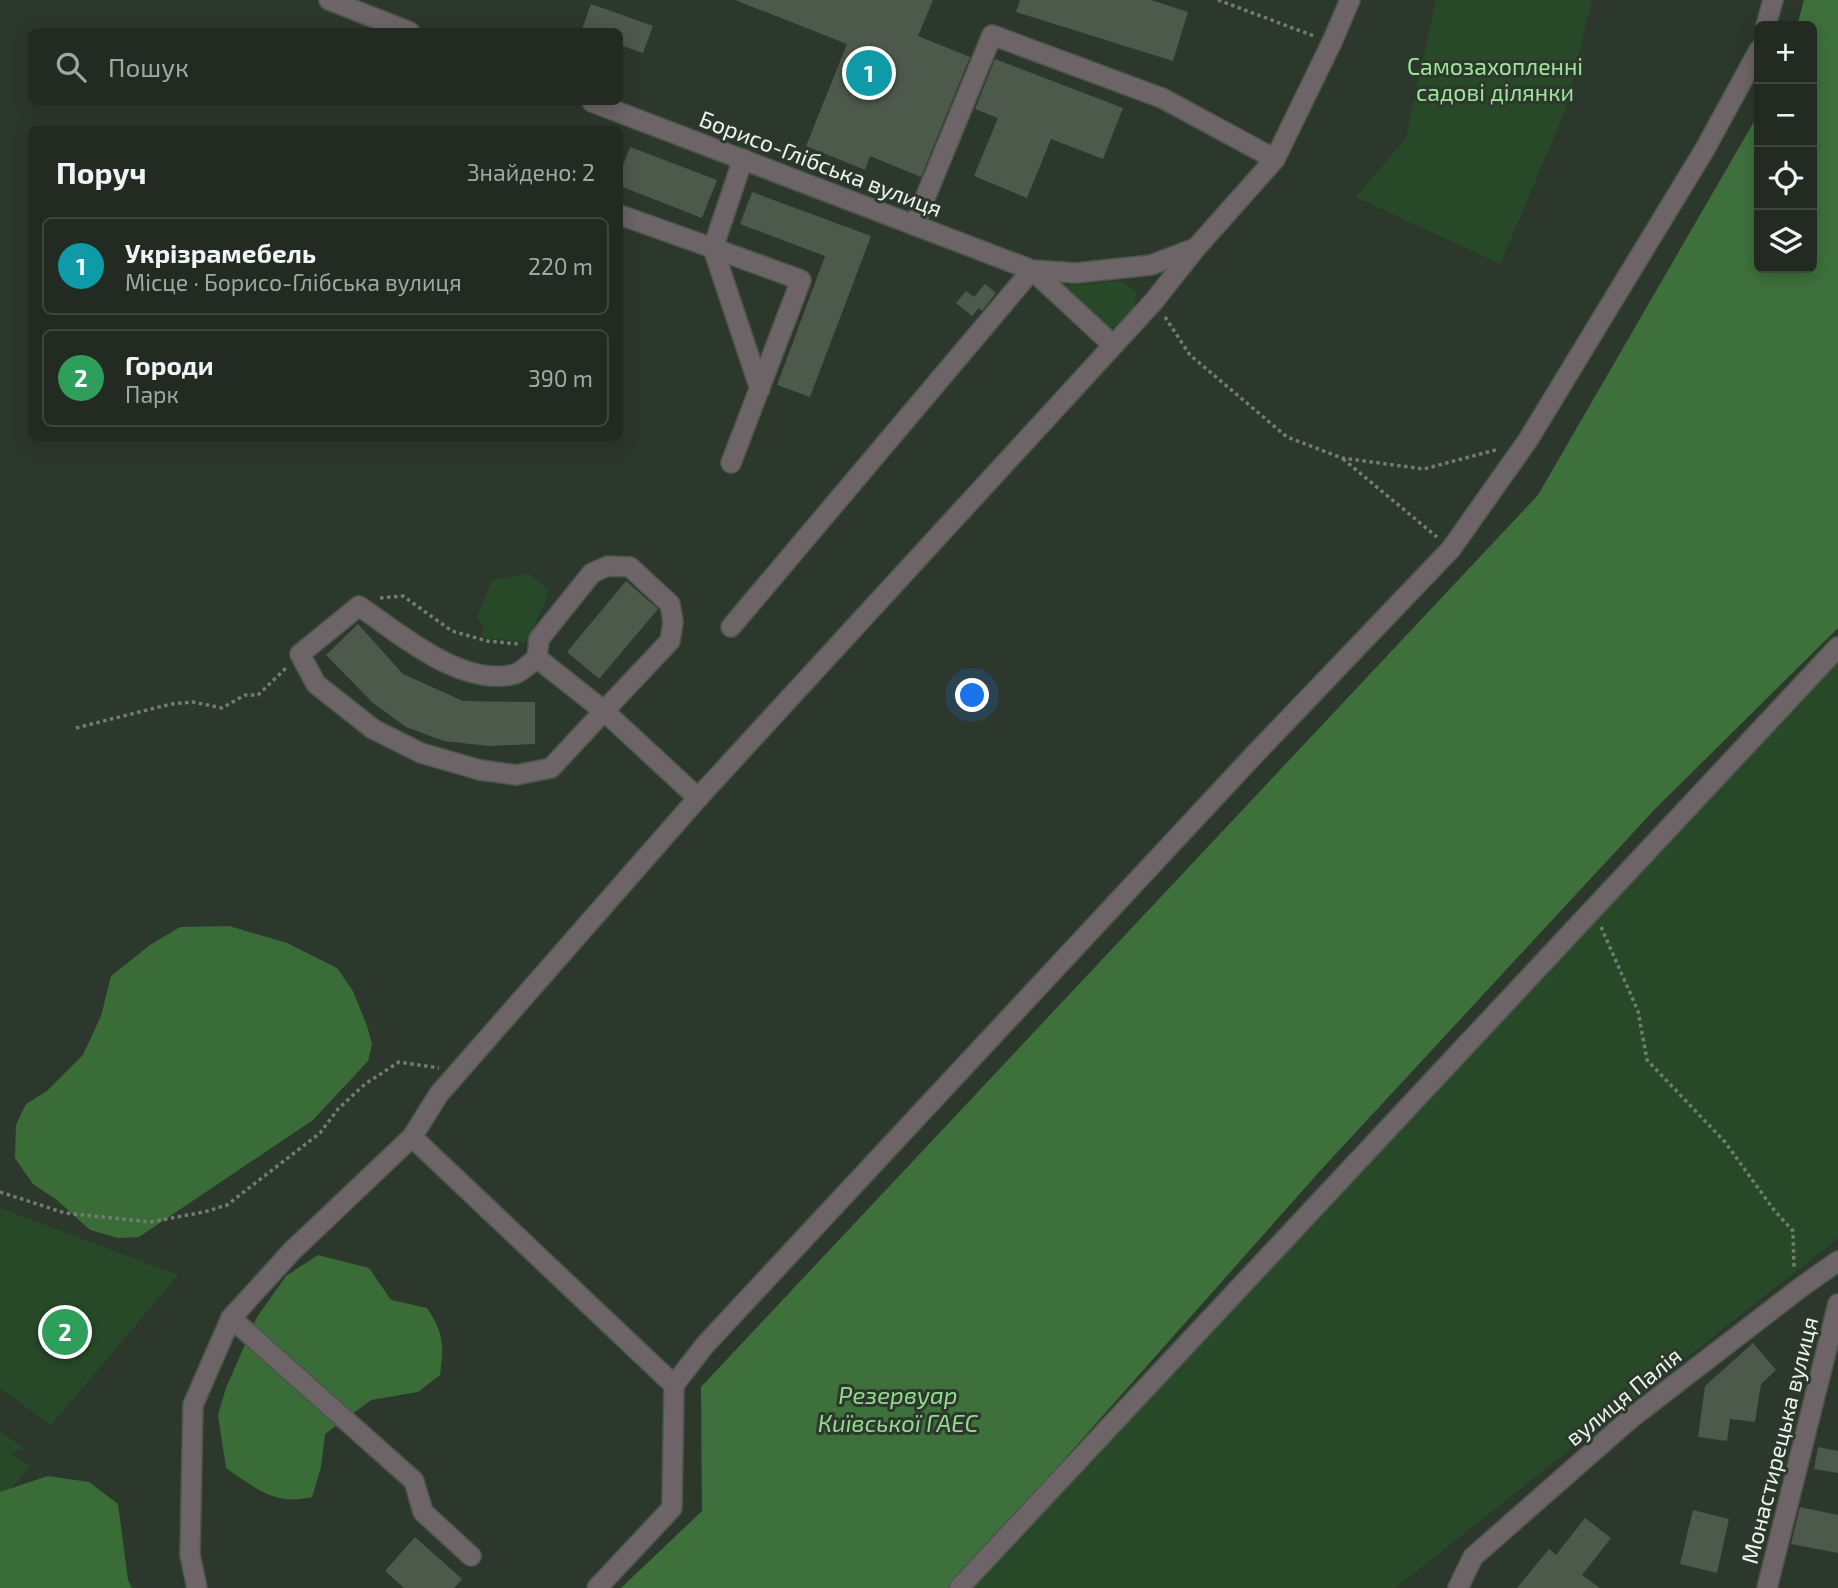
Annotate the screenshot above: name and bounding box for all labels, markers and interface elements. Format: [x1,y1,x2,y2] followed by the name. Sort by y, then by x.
[1754,21,1817,273] map controls
[1754,21,1817,84] button: +
[28,28,623,105] search box
[846,47,892,99] pin: 1
[52,48,90,86] icon: search
[108,51,189,82] text: Пошук
[1407,52,1583,106] park label: Самозахопленні садові ділянки
[1754,84,1817,147] button: −
[695,104,946,223] street label: Борисо-Глібська вулиця
[1754,147,1817,210] button: locate
[56,154,146,190] text: Поруч
[467,158,595,186] text: Знайдено: 2
[1754,210,1817,273] button: layers
[125,237,316,268] text: Укрізрамебель
[76,252,86,280] text: 1
[528,252,593,280] text: 220 m
[125,268,462,296] text: Місце · Борисо-Глібська вулиця
[125,349,214,380] text: Городи
[74,364,88,392] text: 2
[528,364,593,392] text: 390 m
[125,380,179,408] text: Парк
[955,678,989,712] your location
[42,1306,88,1358] pin: 2
[1735,1314,1824,1567] street label: Монастирецька вулиця
[1559,1341,1687,1452] street label: вулиця Палія
[818,1380,979,1437] water label: Резервуар Київської ГАЕС

